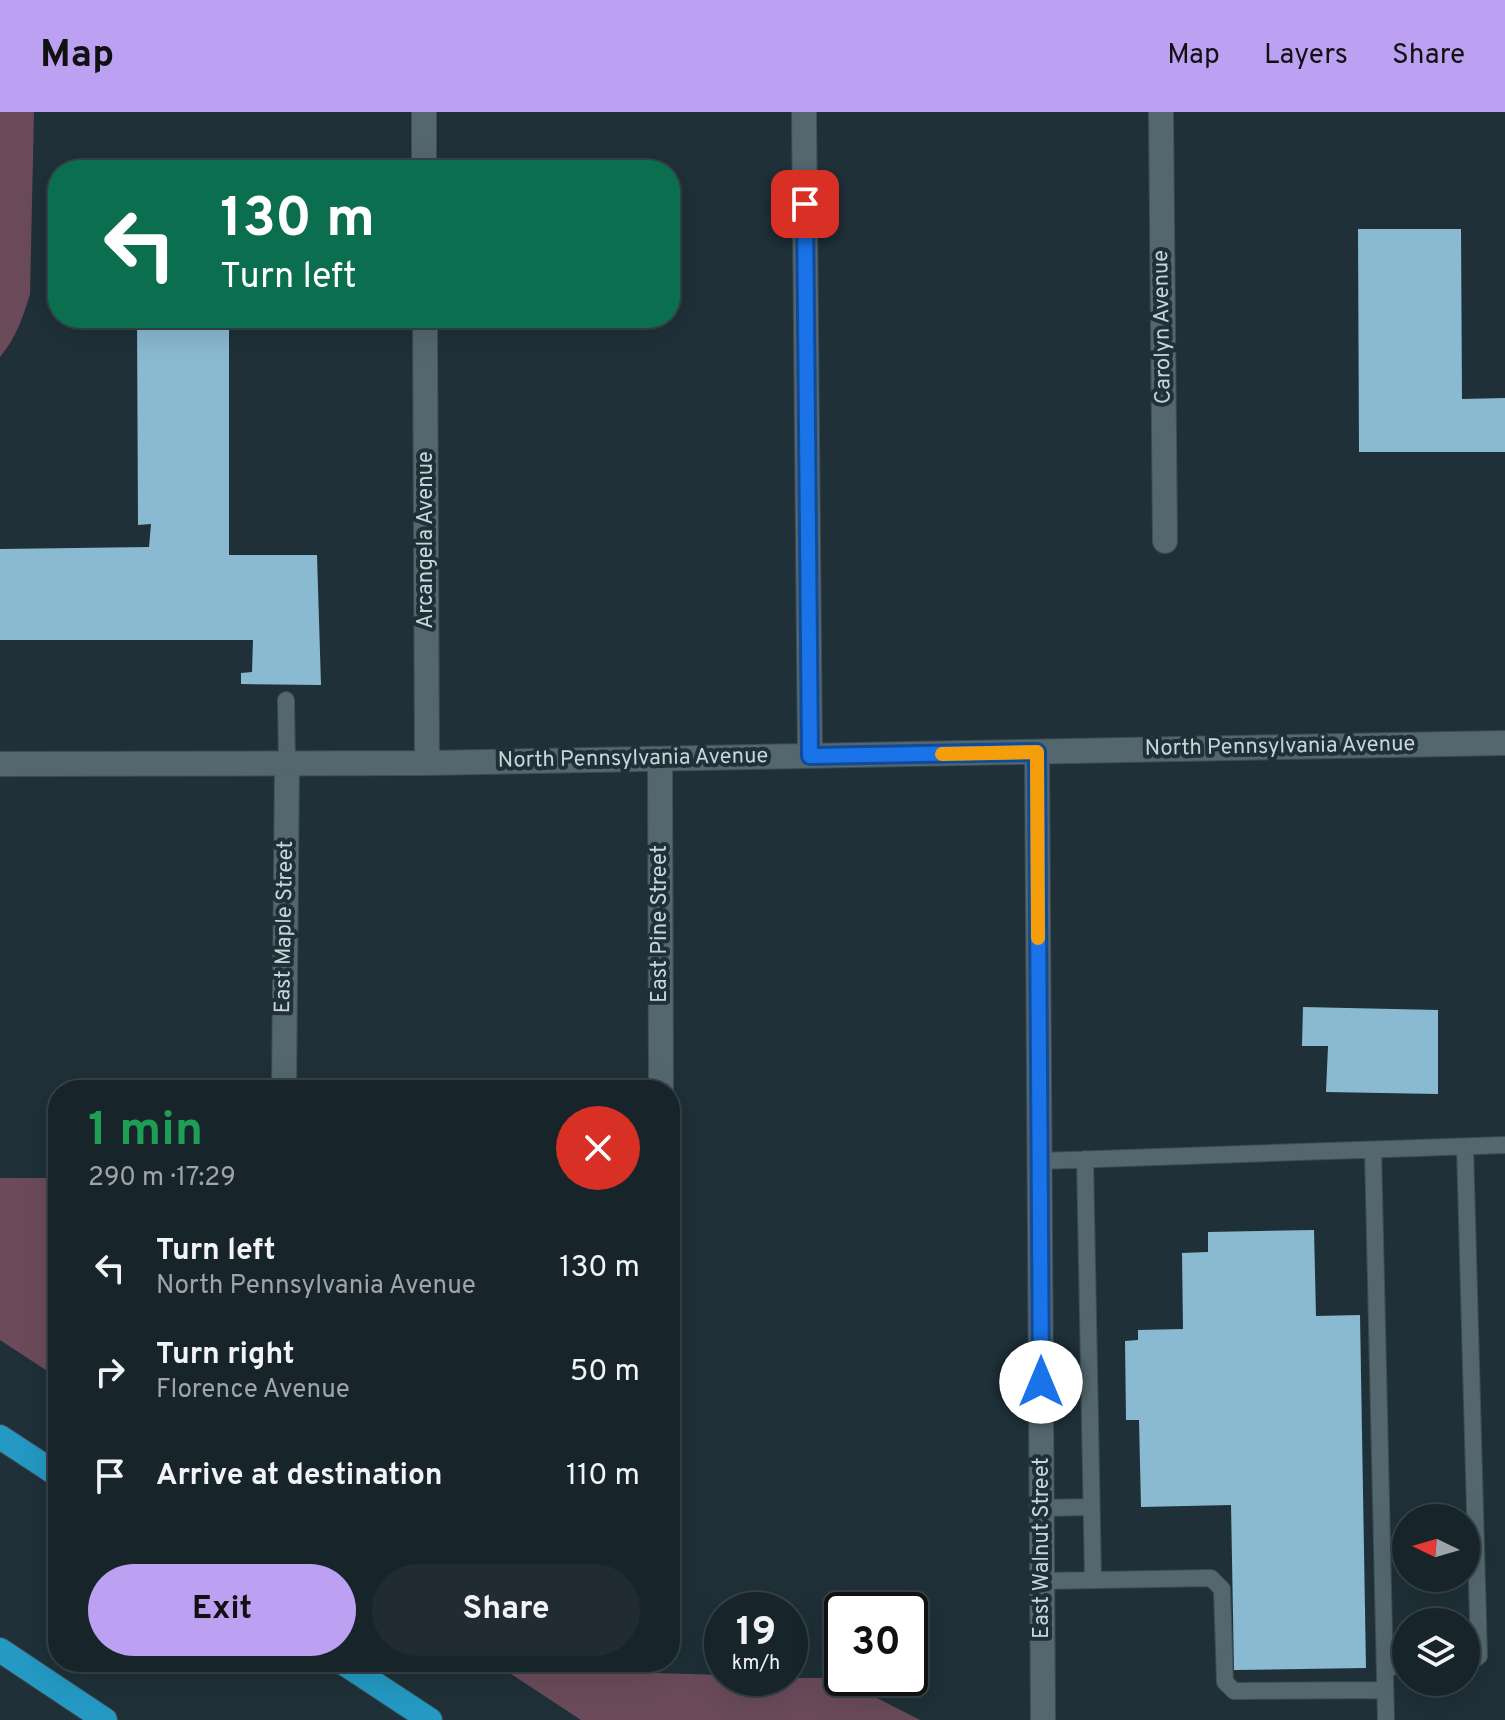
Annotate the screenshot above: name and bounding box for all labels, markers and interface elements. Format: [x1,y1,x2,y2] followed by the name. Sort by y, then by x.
[40,32,114,81] text: Map
[1167,38,1220,74] text: Map
[1264,38,1348,74] text: Layers
[1392,38,1465,74] text: Share
[771,170,839,238] pin
[783,182,827,226] icon: arrive
[220,186,375,256] text: 130 m
[88,192,192,296] icon: left
[1148,250,1178,404] street label: Carolyn Avenue
[220,255,357,301] text: Turn left
[413,451,440,629] street label: Arcangela Avenue
[1145,731,1415,763] street label: North Pennsylvania Avenue
[498,743,768,775] street label: North Pennsylvania Avenue
[270,840,300,1014] street label: East Maple Street
[647,845,674,1003] street label: East Pine Street
[88,1102,203,1162] text: 1 min
[556,1106,640,1190] button: close
[88,1162,236,1195] text: 290 m · 17:29
[156,1233,276,1270] text: Turn left
[88,1246,132,1290] icon: left
[559,1250,640,1287] text: 130 m
[156,1270,476,1303] text: North Pennsylvania Avenue
[156,1337,294,1374] text: Turn right
[999,1340,1083,1424] position arrow
[88,1350,132,1394] icon: right
[570,1354,640,1391] text: 50 m
[156,1374,350,1407] text: Florence Avenue
[88,1454,132,1498] icon: arrive
[1029,1457,1056,1639] street label: East Walnut Street
[156,1458,442,1495] text: Arrive at destination
[566,1458,640,1495] text: 110 m
[1392,1504,1480,1592] north arrow
[1392,1504,1480,1696] map controls
[88,1564,356,1656] button: Exit
[372,1564,640,1656] button: Share
[824,1592,928,1696] speed limit sign: 30
[1392,1608,1480,1696] button: layers
[736,1609,776,1659] text: 19
[732,1651,780,1677] text: km/h

